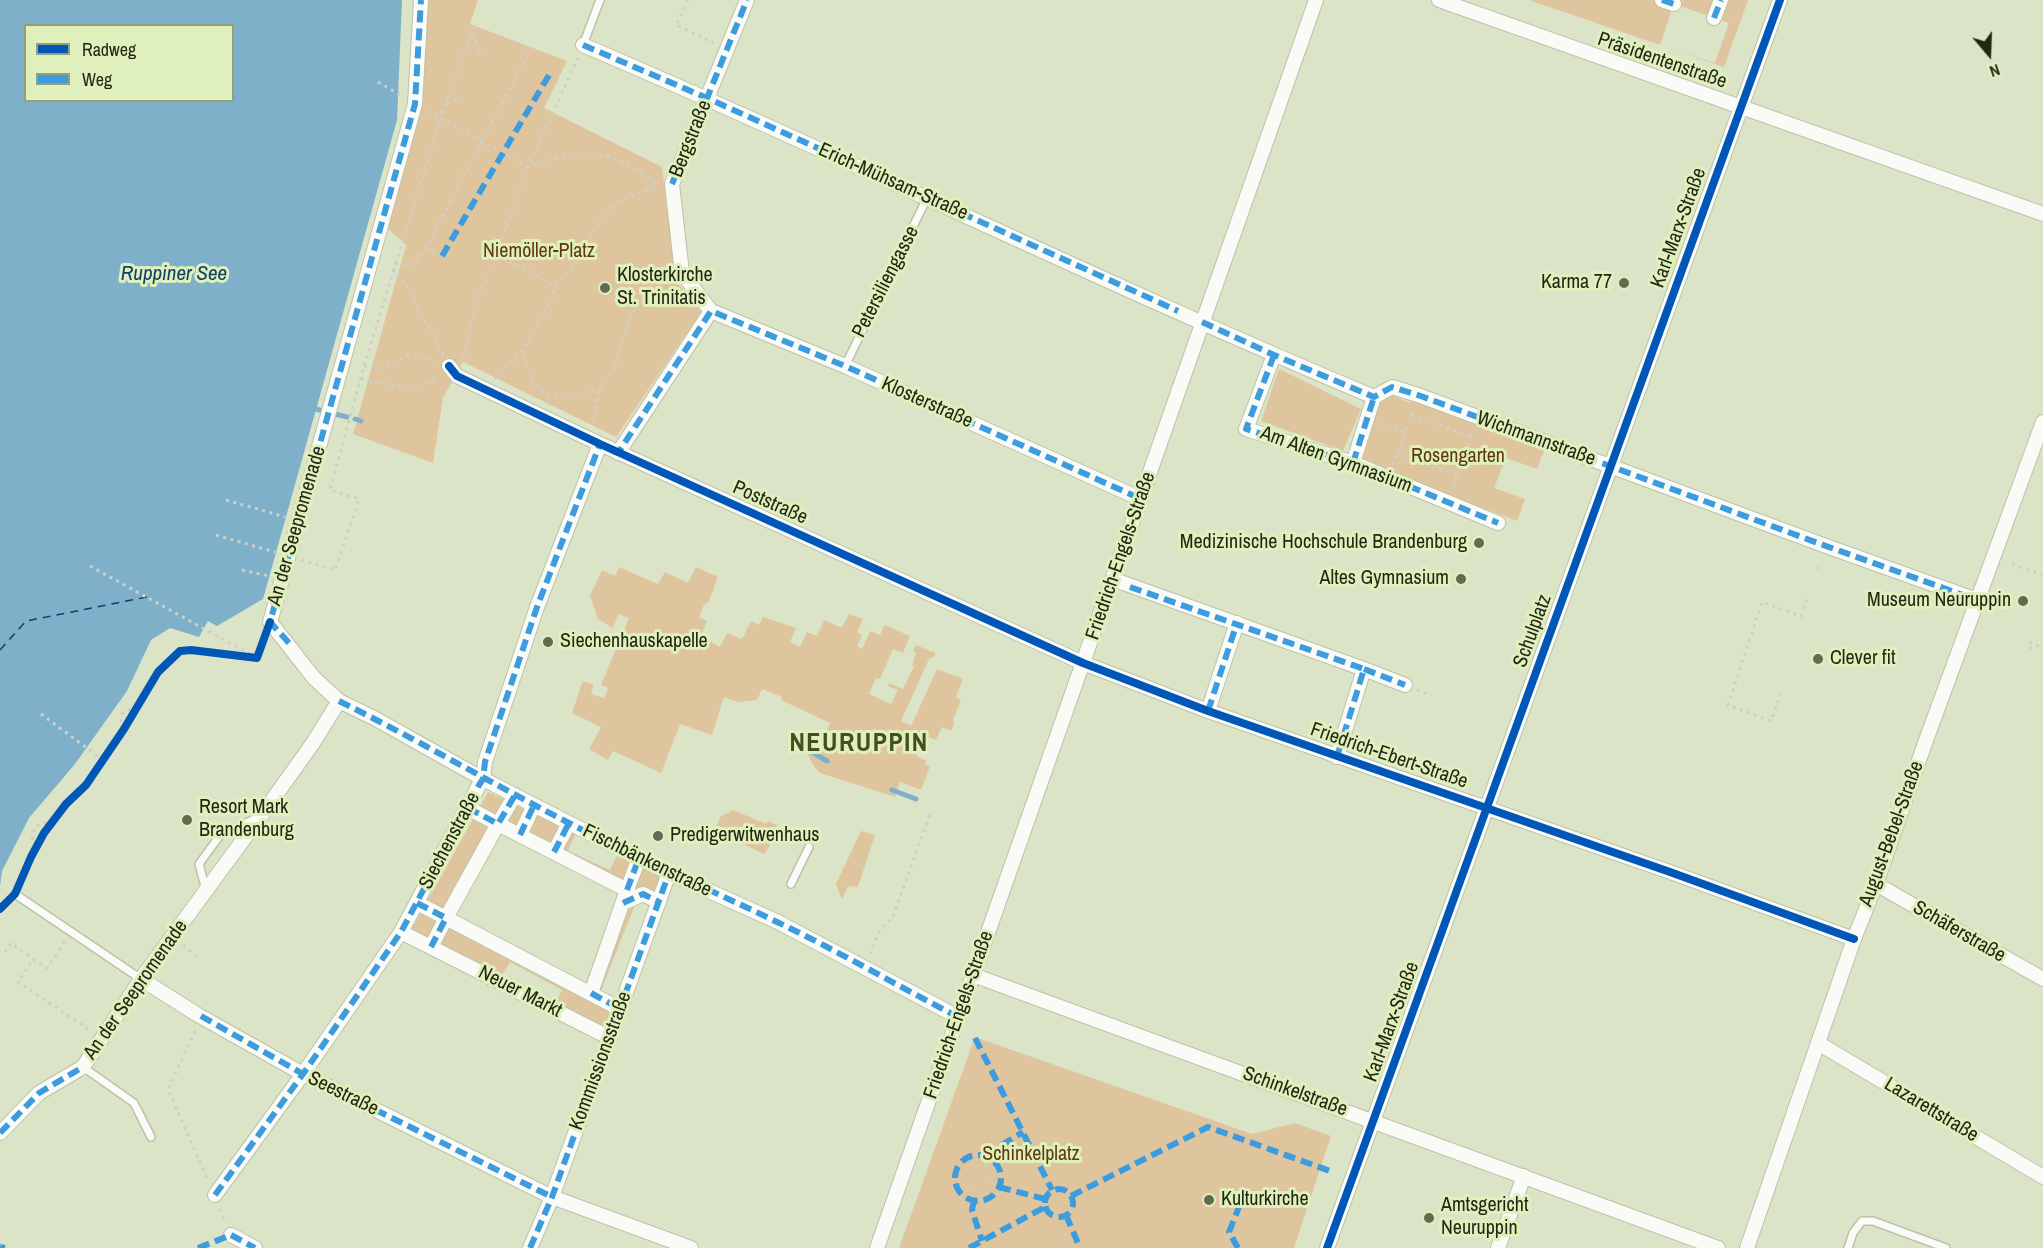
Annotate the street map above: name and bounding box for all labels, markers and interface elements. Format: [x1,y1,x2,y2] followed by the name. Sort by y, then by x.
[24,24,234,102] legend
[1959,24,2019,84] north arrow
[1594,28,1730,94] street label: Präsidentenstraße
[82,37,136,62] text: Radweg
[1987,59,2003,83] text: N
[82,67,112,92] text: Weg
[665,97,717,181] street label: Bergstraße
[814,138,972,226] street label: Erich-Mühsam-Straße
[1646,165,1712,291] street label: Karl-Marx-Straße
[848,222,924,342] street label: Petersiliengasse
[483,240,595,264] park label: Niemöller-Platz
[121,261,227,287] water label: Ruppiner See
[617,264,713,311] place label: Klosterkirche St. Trinitatis
[1541,271,1612,295] place label: Karma 77
[1617,276,1631,290] marker: Karma 77
[598,281,612,295] marker: Klosterkirche St. Trinitatis
[878,372,976,434] street label: Klosterstraße
[1473,406,1599,472] street label: Wichmannstraße
[1257,421,1415,499] street label: Am Alten Gymnasium
[263,443,331,609] street label: An der Seepromenade
[1411,445,1505,469] park label: Rosengarten
[1081,469,1161,643] street label: Friedrich-Engels-Straße
[729,476,811,530] street label: Poststraße
[1180,531,1467,555] place label: Medizinische Hochschule Brandenburg
[1472,536,1486,550] marker: Medizinische Hochschule Brandenburg
[1320,567,1449,591] place label: Altes Gymnasium
[1454,572,1468,586] marker: Altes Gymnasium
[1867,589,2011,613] place label: Museum Neuruppin
[1509,591,1557,671] street label: Schulplatz
[2016,594,2030,608] marker: Museum Neuruppin
[560,630,708,654] place label: Siechenhauskapelle
[541,635,555,649] marker: Siechenhauskapelle
[1830,647,1896,671] place label: Clever fit
[1811,652,1825,666] marker: Clever fit
[1307,718,1471,794] street label: Friedrich-Ebert-Straße
[789,728,929,760] district label: NEURUPPIN
[1855,758,1929,910] street label: August-Bebel-Straße
[414,788,486,894] street label: Siechenstraße
[199,796,294,843] place label: Resort Mark Brandenburg
[180,813,194,827] marker: Resort Mark Brandenburg
[579,819,715,903] street label: Fischbänkenstraße
[670,824,819,848] place label: Predigerwitwenhaus
[651,829,665,843] marker: Predigerwitwenhaus
[1908,896,2010,968] street label: Schäferstraße
[79,916,193,1064] street label: An der Seepromenade
[919,928,999,1102] street label: Friedrich-Engels-Straße
[1359,959,1425,1085] street label: Karl-Marx-Straße
[474,961,566,1023] street label: Neuer Markt
[565,988,637,1134] street label: Kommissionsstraße
[1240,1062,1350,1122] street label: Schinkelstraße
[304,1067,382,1121] street label: Seestraße
[1880,1072,1982,1148] street label: Lazarettstraße
[982,1143,1080,1167] park label: Schinkelplatz
[1221,1188,1308,1212] place label: Kulturkirche
[1202,1193,1216,1207] marker: Kulturkirche
[1441,1194,1528,1241] place label: Amtsgericht Neuruppin
[1422,1211,1436,1225] marker: Amtsgericht Neuruppin

